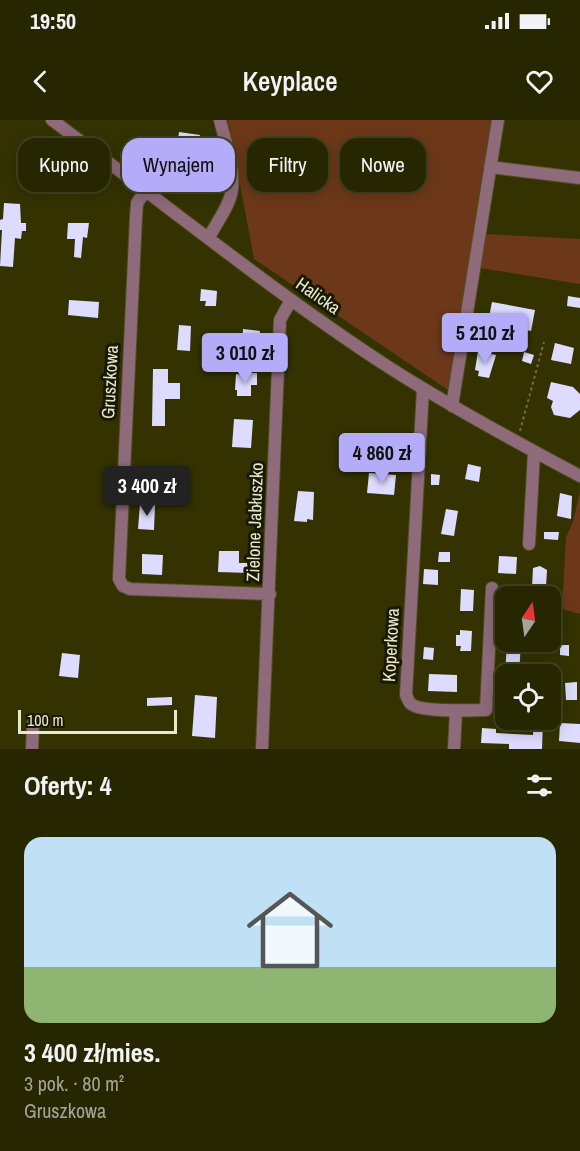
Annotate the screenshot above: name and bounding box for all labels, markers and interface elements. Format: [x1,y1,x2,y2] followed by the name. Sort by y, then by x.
[30,6,76,36] text: 19:50
[242,63,338,99] text: Keyplace
[24,65,57,98] icon: back
[523,65,556,98] icon: heart
[18,138,110,192] chip: Kupno
[122,138,235,192] chip: Wynajem
[247,138,328,192] chip: Filtry
[340,138,426,192] chip: Nowe
[291,271,346,320] street label: Halicka
[423,313,547,364] pin: 5 210 zł
[456,319,514,346] text: 5 210 zł
[183,333,307,384] pin: 3 010 zł
[216,339,274,366] text: 3 010 zł
[95,344,124,419] street label: Gruszkowa
[320,433,444,484] pin: 4 860 zł
[353,439,411,466] text: 4 860 zł
[240,462,269,582] street label: Zielone Jabłuszko
[85,466,209,517] pin: 3 400 zł
[118,472,176,499] text: 3 400 zł
[495,586,561,652] north arrow
[495,586,561,730] map controls
[376,607,405,682] street label: Koperkowa
[495,664,561,730] button: locate
[18,707,177,734] scale bar
[27,709,63,731] text: 100 m
[24,768,112,803] text: Oferty: 4
[523,769,556,802] icon: filters
[236,876,344,984] icon: home
[24,1035,160,1070] text: 3 400 zł/mies.
[24,1070,124,1097] text: 3 pok. · 80 m²
[24,1097,106,1124] text: Gruszkowa

